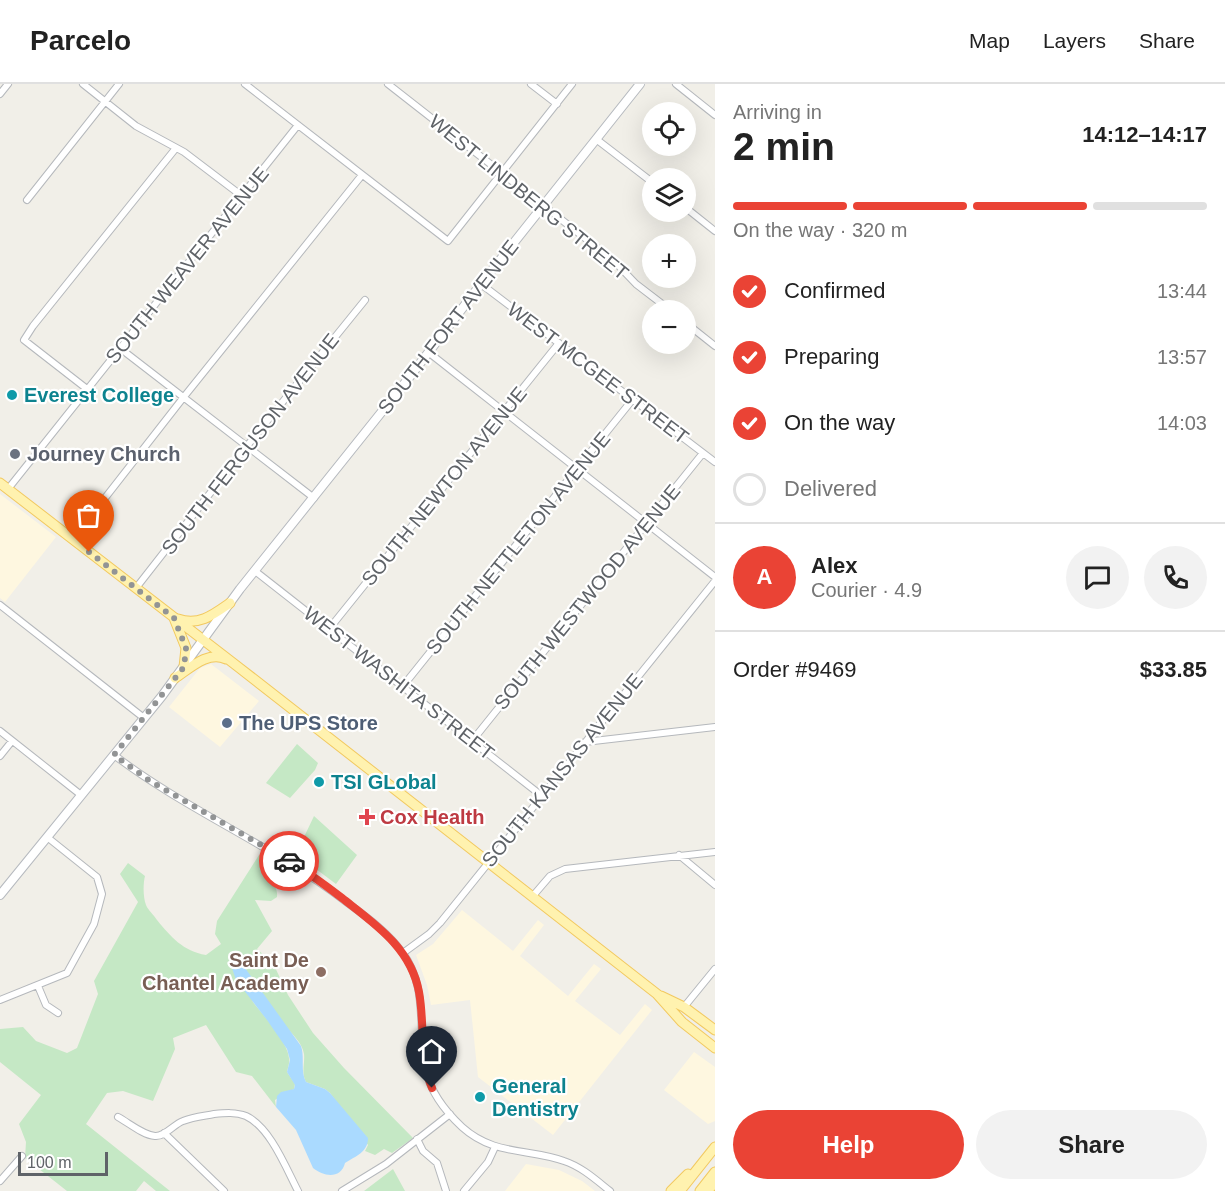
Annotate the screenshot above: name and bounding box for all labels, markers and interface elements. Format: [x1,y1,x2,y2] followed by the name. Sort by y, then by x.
[30,25,131,56] text: Parcelo
[969,29,1010,52] text: Map
[1043,29,1106,52] text: Layers
[1139,29,1195,52] text: Share
[733,101,822,123] text: Arriving in
[642,102,696,354] map controls
[642,102,696,156] button: locate
[425,110,633,284] street label: WEST LINDBERG STREET
[1082,122,1207,147] text: 14:12–14:17
[733,125,835,168] text: 2 min
[101,163,273,367] street label: SOUTH WEAVER AVENUE
[642,168,696,222] button: layers
[733,219,908,241] text: On the way · 320 m
[642,234,696,288] button: +
[373,236,523,418] street label: SOUTH FORT AVENUE
[733,275,766,308] icon: check
[784,278,885,303] text: Confirmed
[1157,280,1207,302] text: 13:44
[503,298,693,448] street label: WEST MCGEE STREET
[642,300,696,354] button: −
[157,329,343,559] street label: SOUTH FERGUSON AVENUE
[733,341,766,374] icon: check
[784,344,879,369] text: Preparing
[1157,346,1207,368] text: 13:57
[357,382,531,590] street label: SOUTH NEWTON AVENUE
[24,384,174,406] place label: Everest College
[5,388,19,402] marker: Everest College
[733,407,766,440] icon: check
[784,410,895,435] text: On the way
[1157,412,1207,434] text: 14:03
[422,428,614,658] street label: SOUTH NETTLETON AVENUE
[27,443,180,465] place label: Journey Church
[8,447,22,461] marker: Journey Church
[784,476,877,501] text: Delivered
[489,480,685,714] street label: SOUTH WESTWOOD AVENUE
[63,490,114,552] pin
[72,499,105,532] icon: bag
[1066,546,1129,609] button: chat
[1144,546,1207,609] button: phone
[811,553,857,578] text: Alex
[757,564,772,589] text: A
[811,579,922,601] text: Courier · 4.9
[300,602,498,764] street label: WEST WASHITA STREET
[733,657,857,682] text: Order #9469
[1140,657,1207,682] text: $33.85
[477,669,647,871] street label: SOUTH KANSAS AVENUE
[239,712,378,734] place label: The UPS Store
[220,716,234,730] marker: The UPS Store
[331,771,437,793] place label: TSI GLobal
[312,775,326,789] marker: TSI GLobal
[380,806,484,828] place label: Cox Health
[358,808,376,826] marker: Cox Health
[259,831,319,891] courier
[273,845,306,878] icon: car
[142,949,310,994] place label: Saint De Chantel Academy
[314,965,328,979] marker: Saint De Chantel Academy
[406,1026,457,1088] pin
[415,1035,448,1068] icon: home
[492,1075,580,1120] place label: General Dentistry
[473,1090,487,1104] marker: General Dentistry
[733,1110,964,1179] button: Help
[976,1110,1207,1179] button: Share
[18,1149,108,1176] scale bar
[27,1154,71,1171] text: 100 m

